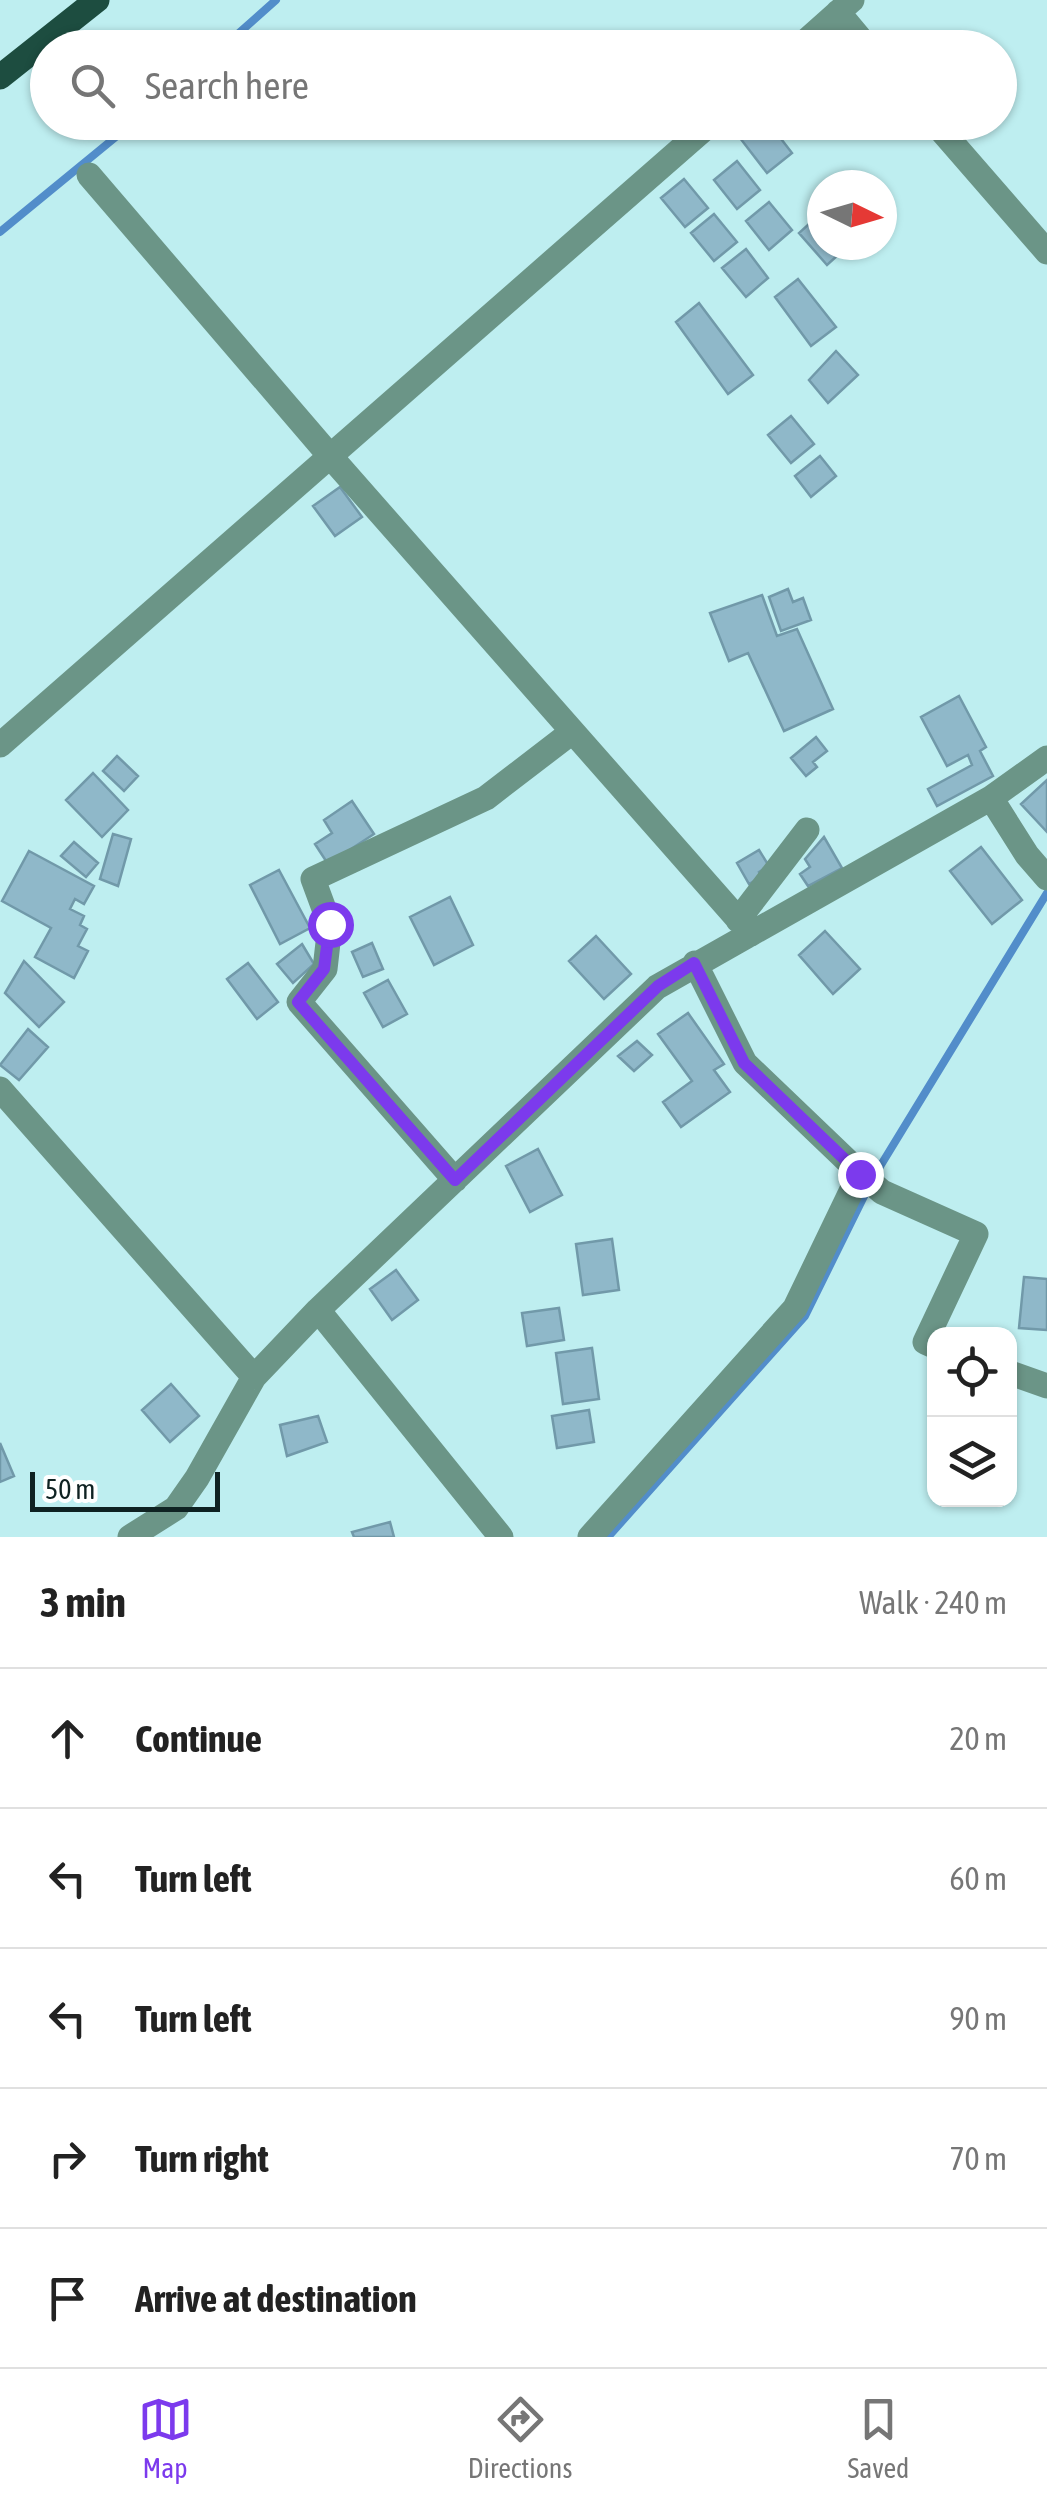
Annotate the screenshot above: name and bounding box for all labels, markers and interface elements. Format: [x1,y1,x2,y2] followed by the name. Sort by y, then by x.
[30,30,1017,140] search box
[65,58,120,113] icon: search
[145,64,309,107] text: Search here
[807,170,897,260] north arrow
[308,902,354,948] route start
[838,1152,884,1198] route end
[927,1327,1017,1507] map controls
[927,1327,1017,1417] button: locate
[927,1417,1017,1507] button: layers
[30,1467,220,1512] scale bar
[45,1473,95,1505] text: 50 m
[40,1578,126,1626] text: 3 min
[859,1584,1007,1621] text: Walk · 240 m
[40,1711,95,1766] icon: ahead
[135,1717,262,1760] text: Continue
[949,1720,1007,1757] text: 20 m
[40,1851,95,1906] icon: left
[135,1857,251,1900] text: Turn left
[949,1860,1007,1897] text: 60 m
[40,1991,95,2046] icon: left
[135,1997,251,2040] text: Turn left
[949,2000,1007,2037] text: 90 m
[40,2131,95,2186] icon: right
[135,2137,269,2180] text: Turn right
[949,2140,1007,2177] text: 70 m
[40,2271,95,2326] icon: arrive
[135,2277,417,2320] text: Arrive at destination
[138,2392,193,2484] tab: Map
[468,2392,572,2484] tab: Directions
[848,2392,909,2484] tab: Saved

